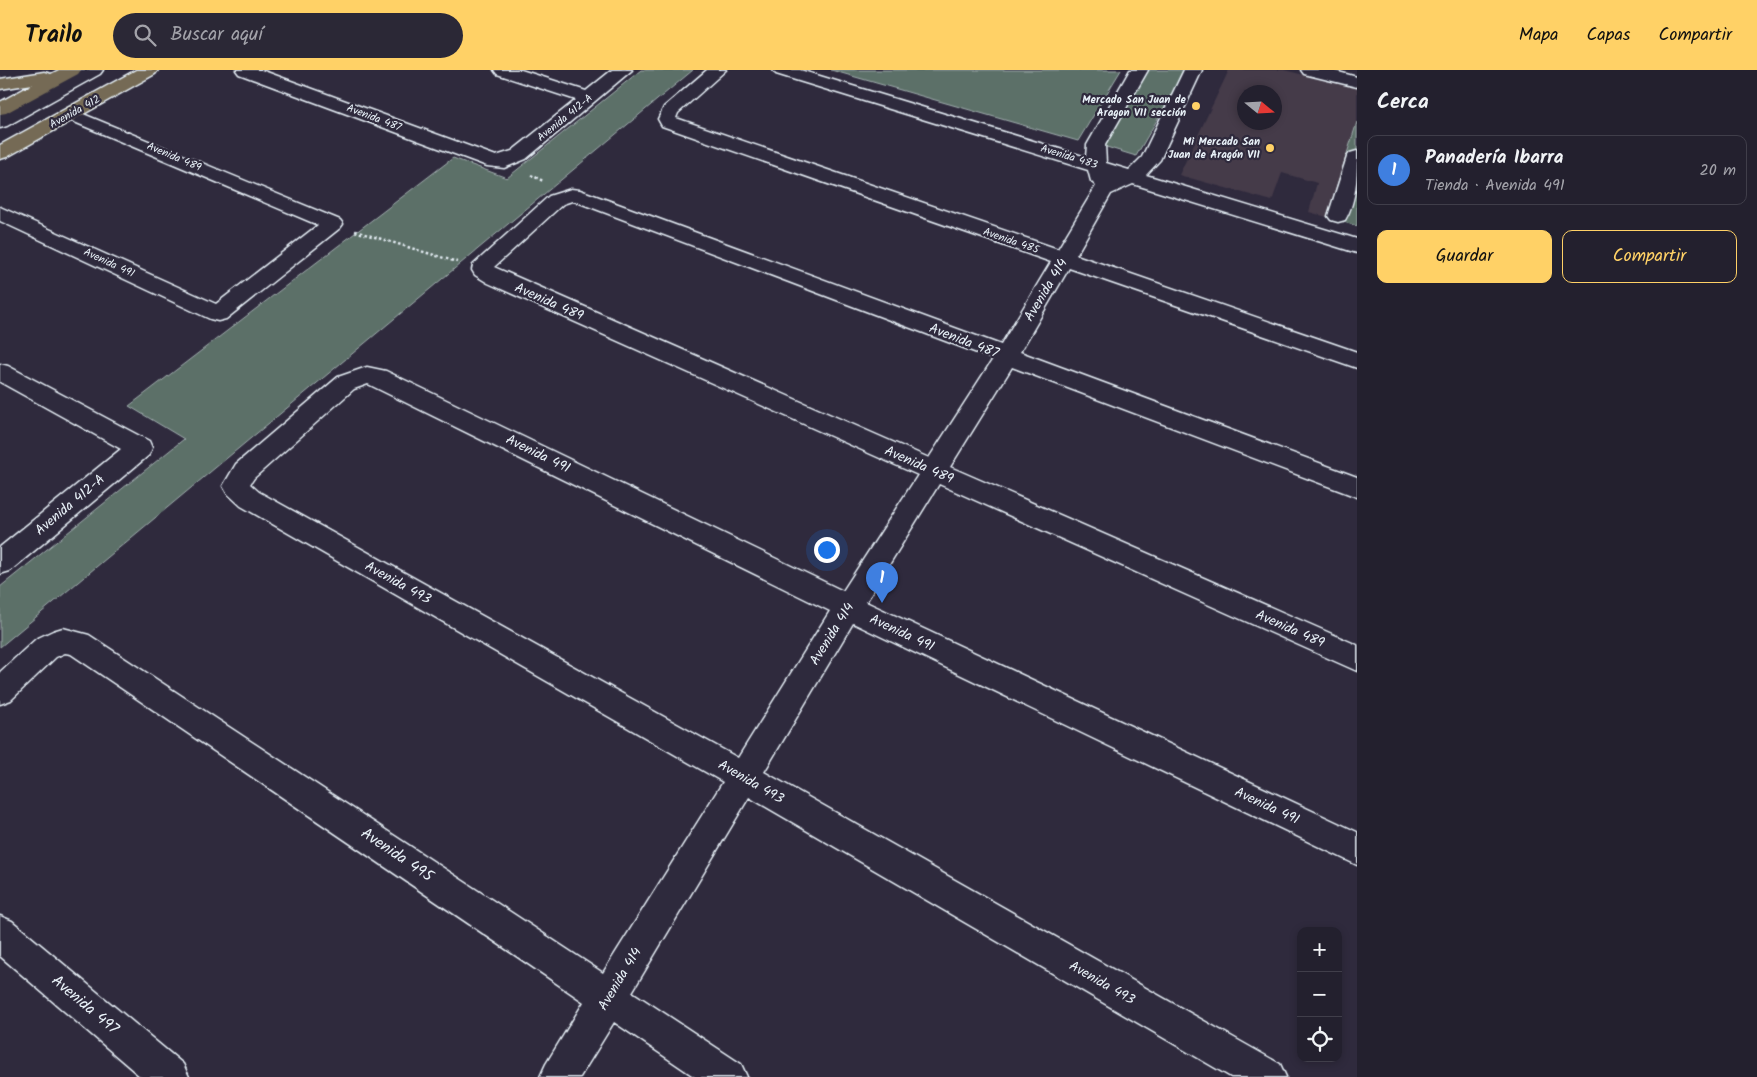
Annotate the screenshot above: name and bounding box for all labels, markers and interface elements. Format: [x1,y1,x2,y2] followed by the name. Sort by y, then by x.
[113,13,463,58] search box
[25,16,83,55] text: Trailo
[171,20,263,50] text: Buscar aquí
[131,21,159,49] icon: search
[1519,21,1559,50] text: Mapa
[1587,21,1631,50] text: Capas
[1659,21,1732,50] text: Compartir
[1237,85,1282,130] north arrow
[1377,86,1429,119] text: Cerca
[533,90,597,146] street label: Avenida 412-A
[46,91,104,133] street label: Avenida 412
[1082,91,1187,122] place label: Mercado San Juan de Aragon VII sección
[344,99,405,137] street label: Avenida 487
[1190,100,1202,112] marker: Mercado San Juan de Aragon VII sección
[1168,133,1261,164] place label: Mi Mercado San Juan de Aragón VII
[144,137,205,177] street label: Avenida 489
[1038,140,1100,174] street label: Avenida 483
[1264,142,1276,154] marker: Mi Mercado San Juan de Aragón VII
[1425,143,1563,173] text: Panadería Ibarra
[1392,158,1396,183] text: 1
[1700,158,1736,183] text: 20 m
[1425,173,1565,198] text: Tienda · Avenida 491
[980,223,1043,259] street label: Avenida 485
[1377,230,1552,283] button: Guardar
[1562,230,1737,283] button: Compartir
[80,243,138,283] street label: Avenida 491
[1018,254,1074,326] street label: Avenida 414
[511,277,587,327] street label: Avenida 489
[926,318,1003,365] street label: Avenida 487
[502,429,574,479] street label: Avenida 491
[881,440,957,490] street label: Avenida 489
[30,469,110,541] street label: Avenida 412-A
[814,537,840,563] your location
[361,556,435,610] street label: Avenida 493
[866,562,898,603] pin: 1
[804,598,860,670] street label: Avenida 414
[1252,604,1328,654] street label: Avenida 489
[866,608,938,658] street label: Avenida 491
[714,754,788,810] street label: Avenida 493
[1231,781,1303,831] street label: Avenida 491
[356,821,440,889] street label: Avenida 495
[1297,927,1342,1062] map controls
[1297,927,1342,972] button: +
[592,943,648,1015] street label: Avenida 414
[1065,955,1139,1011] street label: Avenida 493
[46,969,125,1041] street label: Avenida 497
[1297,972,1342,1017] button: −
[1297,1017,1342,1062] button: locate

